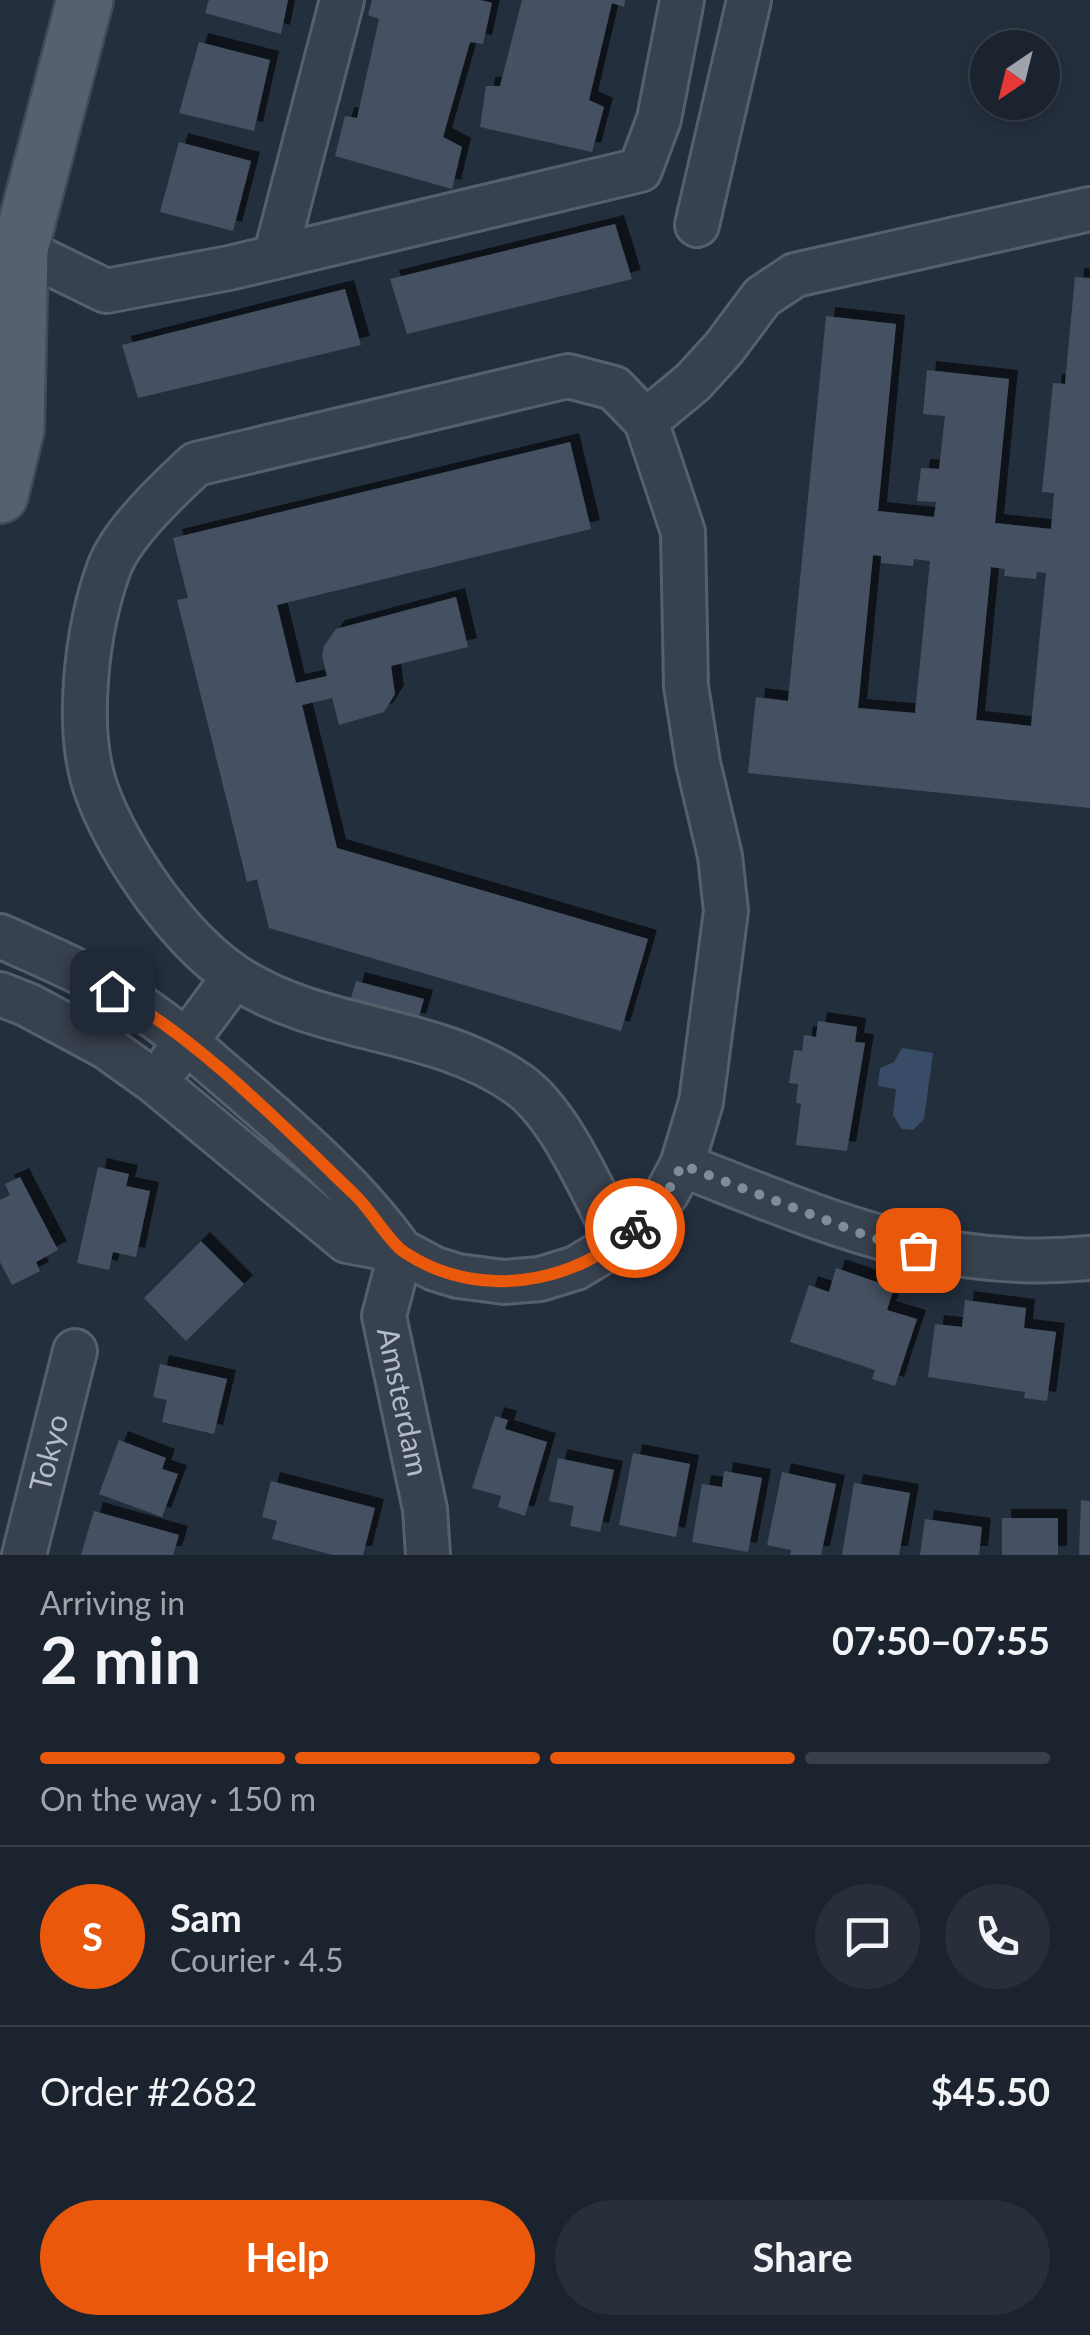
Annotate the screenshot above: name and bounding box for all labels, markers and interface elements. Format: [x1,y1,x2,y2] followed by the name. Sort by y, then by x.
[970,30,1060,120] north arrow
[970,30,1060,120] map controls
[70,949,155,1034] pin
[85,964,140,1019] icon: home
[585,1178,685,1278] courier
[608,1201,663,1256] icon: bike
[876,1208,961,1293] pin
[891,1223,946,1278] icon: bag
[371,1324,438,1479] street label: Amsterdam
[21,1410,74,1495] street label: Tokyo
[40,1583,185,1622] text: Arriving in
[832,1617,1050,1663] text: 07:50–07:55
[40,1620,201,1698] text: 2 min
[40,1779,316,1818] text: On the way · 150 m
[815,1884,920,1989] button: chat
[945,1884,1050,1989] button: phone
[170,1894,242,1940] text: Sam
[82,1913,103,1959] text: S
[170,1940,344,1979] text: Courier · 4.5
[40,2068,257,2114] text: Order #2682
[931,2068,1050,2114] text: $45.50
[40,2200,535,2315] button: Help
[555,2200,1050,2315] button: Share

